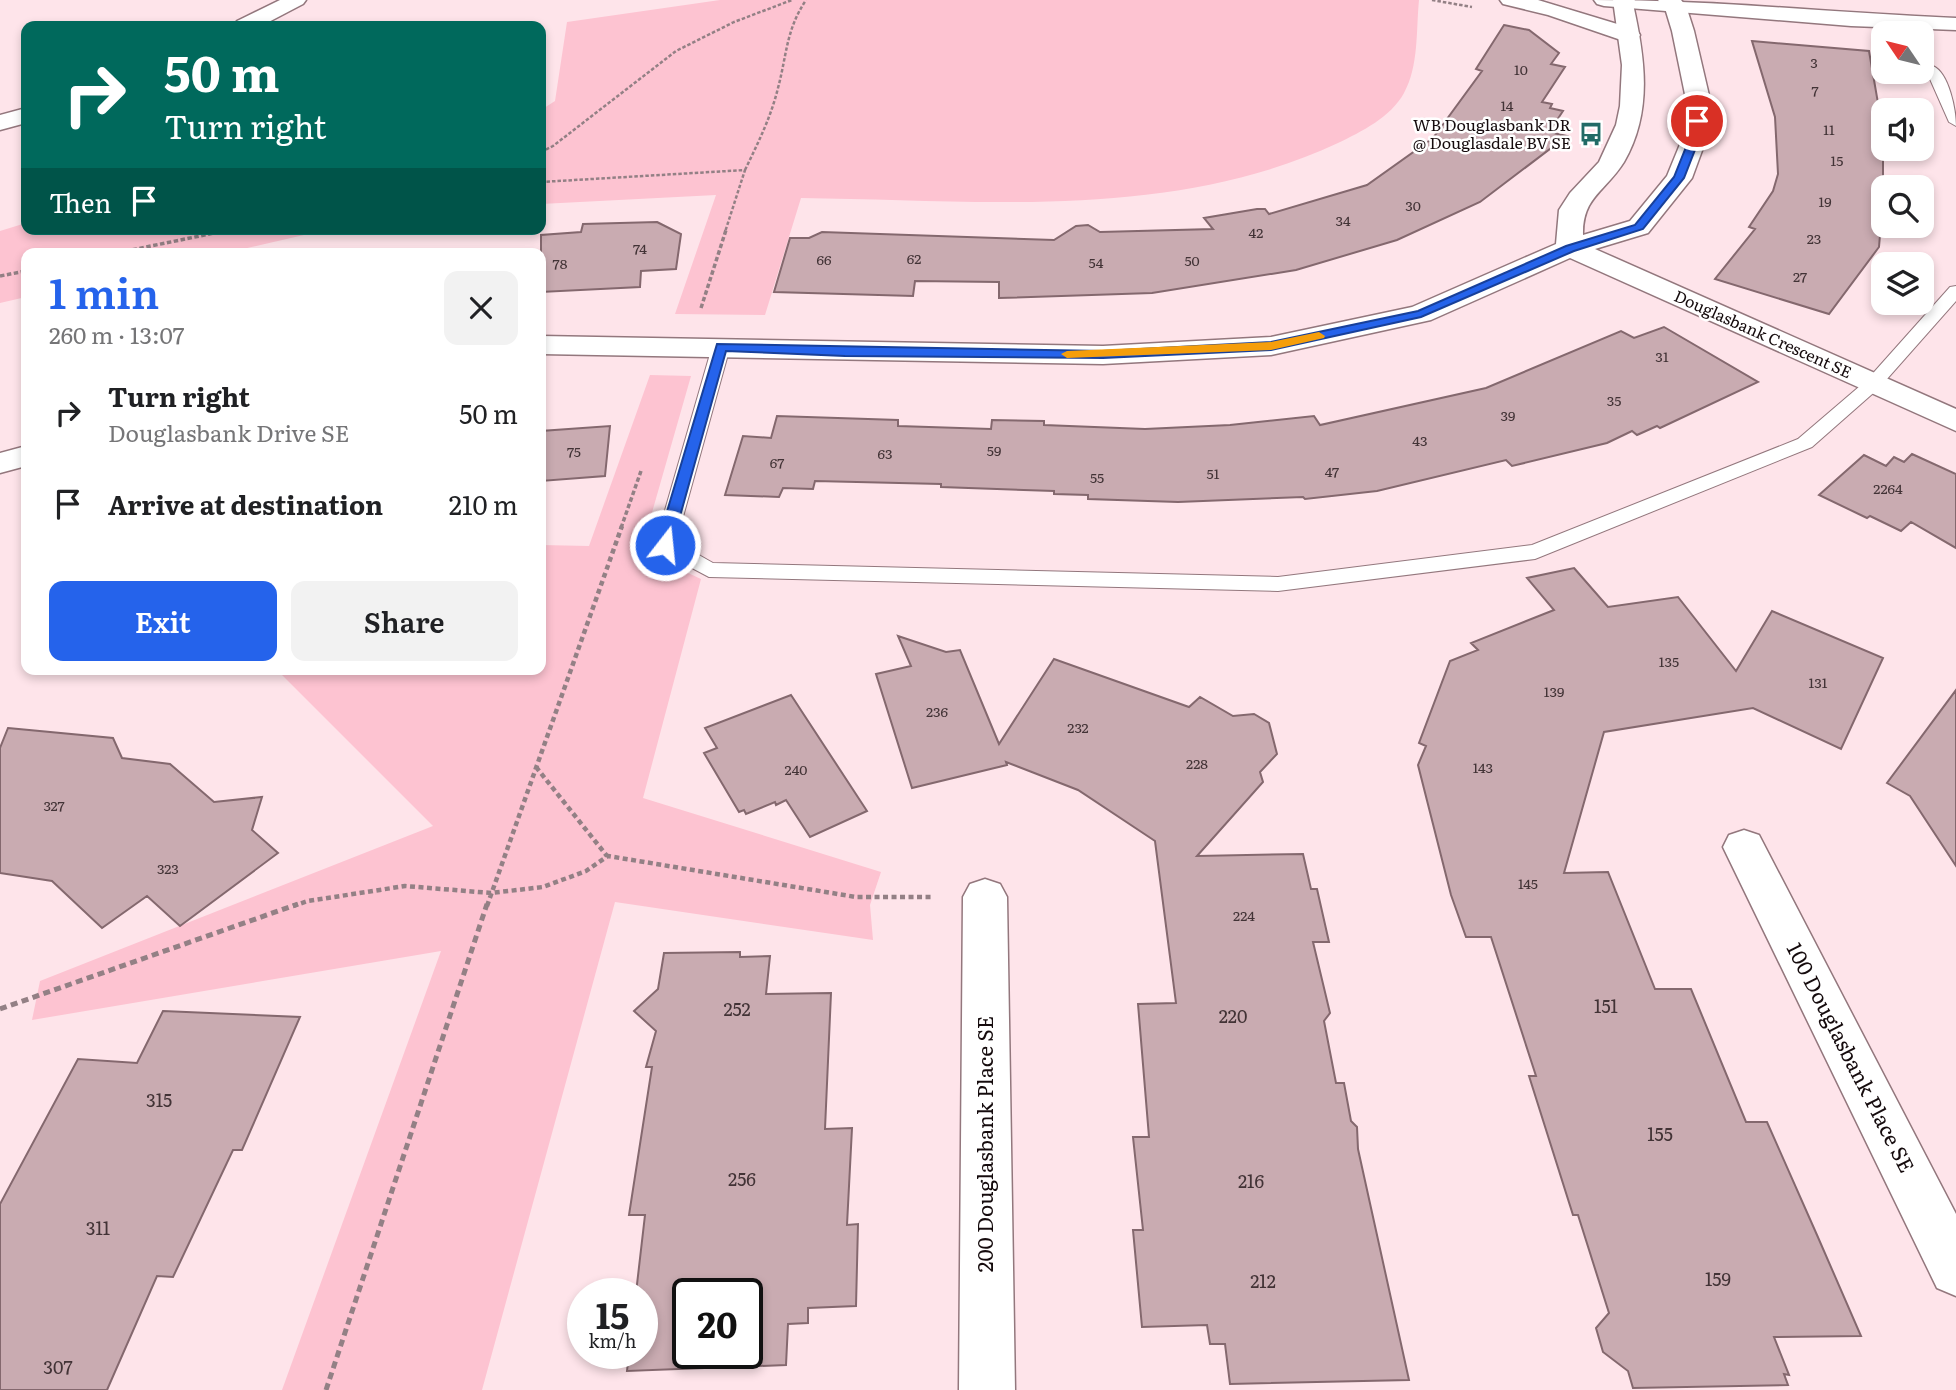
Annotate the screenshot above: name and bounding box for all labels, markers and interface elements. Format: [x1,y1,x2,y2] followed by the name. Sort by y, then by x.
[1871,21,1934,84] north arrow
[1871,21,1934,315] map controls
[164,34,280,107] text: 50 m
[49,49,140,140] icon: right
[1810,52,1818,72] house number: 3
[1514,59,1528,79] house number: 10
[1811,80,1819,100] house number: 7
[1667,91,1727,151] pin
[1501,95,1514,115] house number: 14
[1871,98,1934,161] button: sound
[164,101,326,149] text: Turn right
[1678,102,1716,140] icon: arrive
[1413,112,1571,154] place label: WB Douglasbank DR @ Douglasdale BV SE
[1823,119,1835,139] house number: 11
[1577,120,1605,148] bus stop icon: WB Douglasbank DR @ Douglasdale BV SE
[1831,150,1843,170] house number: 15
[1871,175,1934,238] button: search
[49,182,111,221] text: Then
[125,182,163,220] icon: arrive
[1818,191,1832,211] house number: 19
[1405,195,1421,215] house number: 30
[1335,210,1351,230] house number: 34
[1249,222,1263,242] house number: 42
[1807,228,1821,248] house number: 23
[633,238,647,258] house number: 74
[907,248,921,268] house number: 62
[816,249,832,269] house number: 66
[1184,250,1200,270] house number: 50
[1089,252,1104,272] house number: 54
[1871,252,1934,315] button: layers
[553,253,568,273] house number: 78
[49,260,159,322] text: 1 min
[1793,266,1807,286] house number: 27
[444,271,518,345] button: close
[1671,283,1856,383] street label: Douglasbank Crescent SE
[49,317,185,351] text: 260 m · 13:07
[1655,346,1669,366] house number: 31
[108,376,250,415] text: Turn right
[1607,390,1621,410] house number: 35
[459,393,518,432] text: 50 m
[49,394,87,432] icon: right
[1501,405,1515,425] house number: 39
[108,415,349,449] text: Douglasbank Drive SE
[1412,430,1428,450] house number: 43
[987,440,1001,460] house number: 59
[567,441,581,461] house number: 75
[877,443,893,463] house number: 63
[770,452,784,472] house number: 67
[1325,461,1339,481] house number: 47
[1207,463,1220,483] house number: 51
[1090,467,1104,487] house number: 55
[1873,478,1903,498] house number: 2264
[108,484,383,523] text: Arrive at destination
[449,484,518,523] text: 210 m
[49,485,87,523] icon: arrive
[628,508,702,582] position arrow
[49,581,277,661] button: Exit
[291,581,518,661] button: Share
[1659,651,1679,671] house number: 135
[1809,672,1828,692] house number: 131
[1544,681,1564,701] house number: 139
[926,701,949,721] house number: 236
[1067,717,1089,737] house number: 232
[1186,753,1208,773] house number: 228
[1473,757,1493,777] house number: 143
[785,759,807,779] house number: 240
[43,795,65,815] house number: 327
[157,858,179,878] house number: 323
[1518,873,1538,893] house number: 145
[1233,905,1255,925] house number: 224
[1781,937,1924,1177] street label: 100 Douglasbank Place SE
[1594,992,1618,1019] house number: 151
[723,995,751,1022] house number: 252
[1219,1002,1247,1029] house number: 220
[968,1016,999,1272] street label: 200 Douglasbank Place SE
[146,1086,172,1113] house number: 315
[1647,1120,1673,1147] house number: 155
[728,1165,756,1192] house number: 256
[1238,1167,1264,1194] house number: 216
[86,1214,110,1241] house number: 311
[1705,1265,1731,1292] house number: 159
[1250,1267,1276,1294] house number: 212
[672,1278,763,1369] speed limit sign: 20
[596,1288,629,1340] text: 15
[589,1327,636,1354] text: km/h
[43,1353,73,1380] house number: 307

